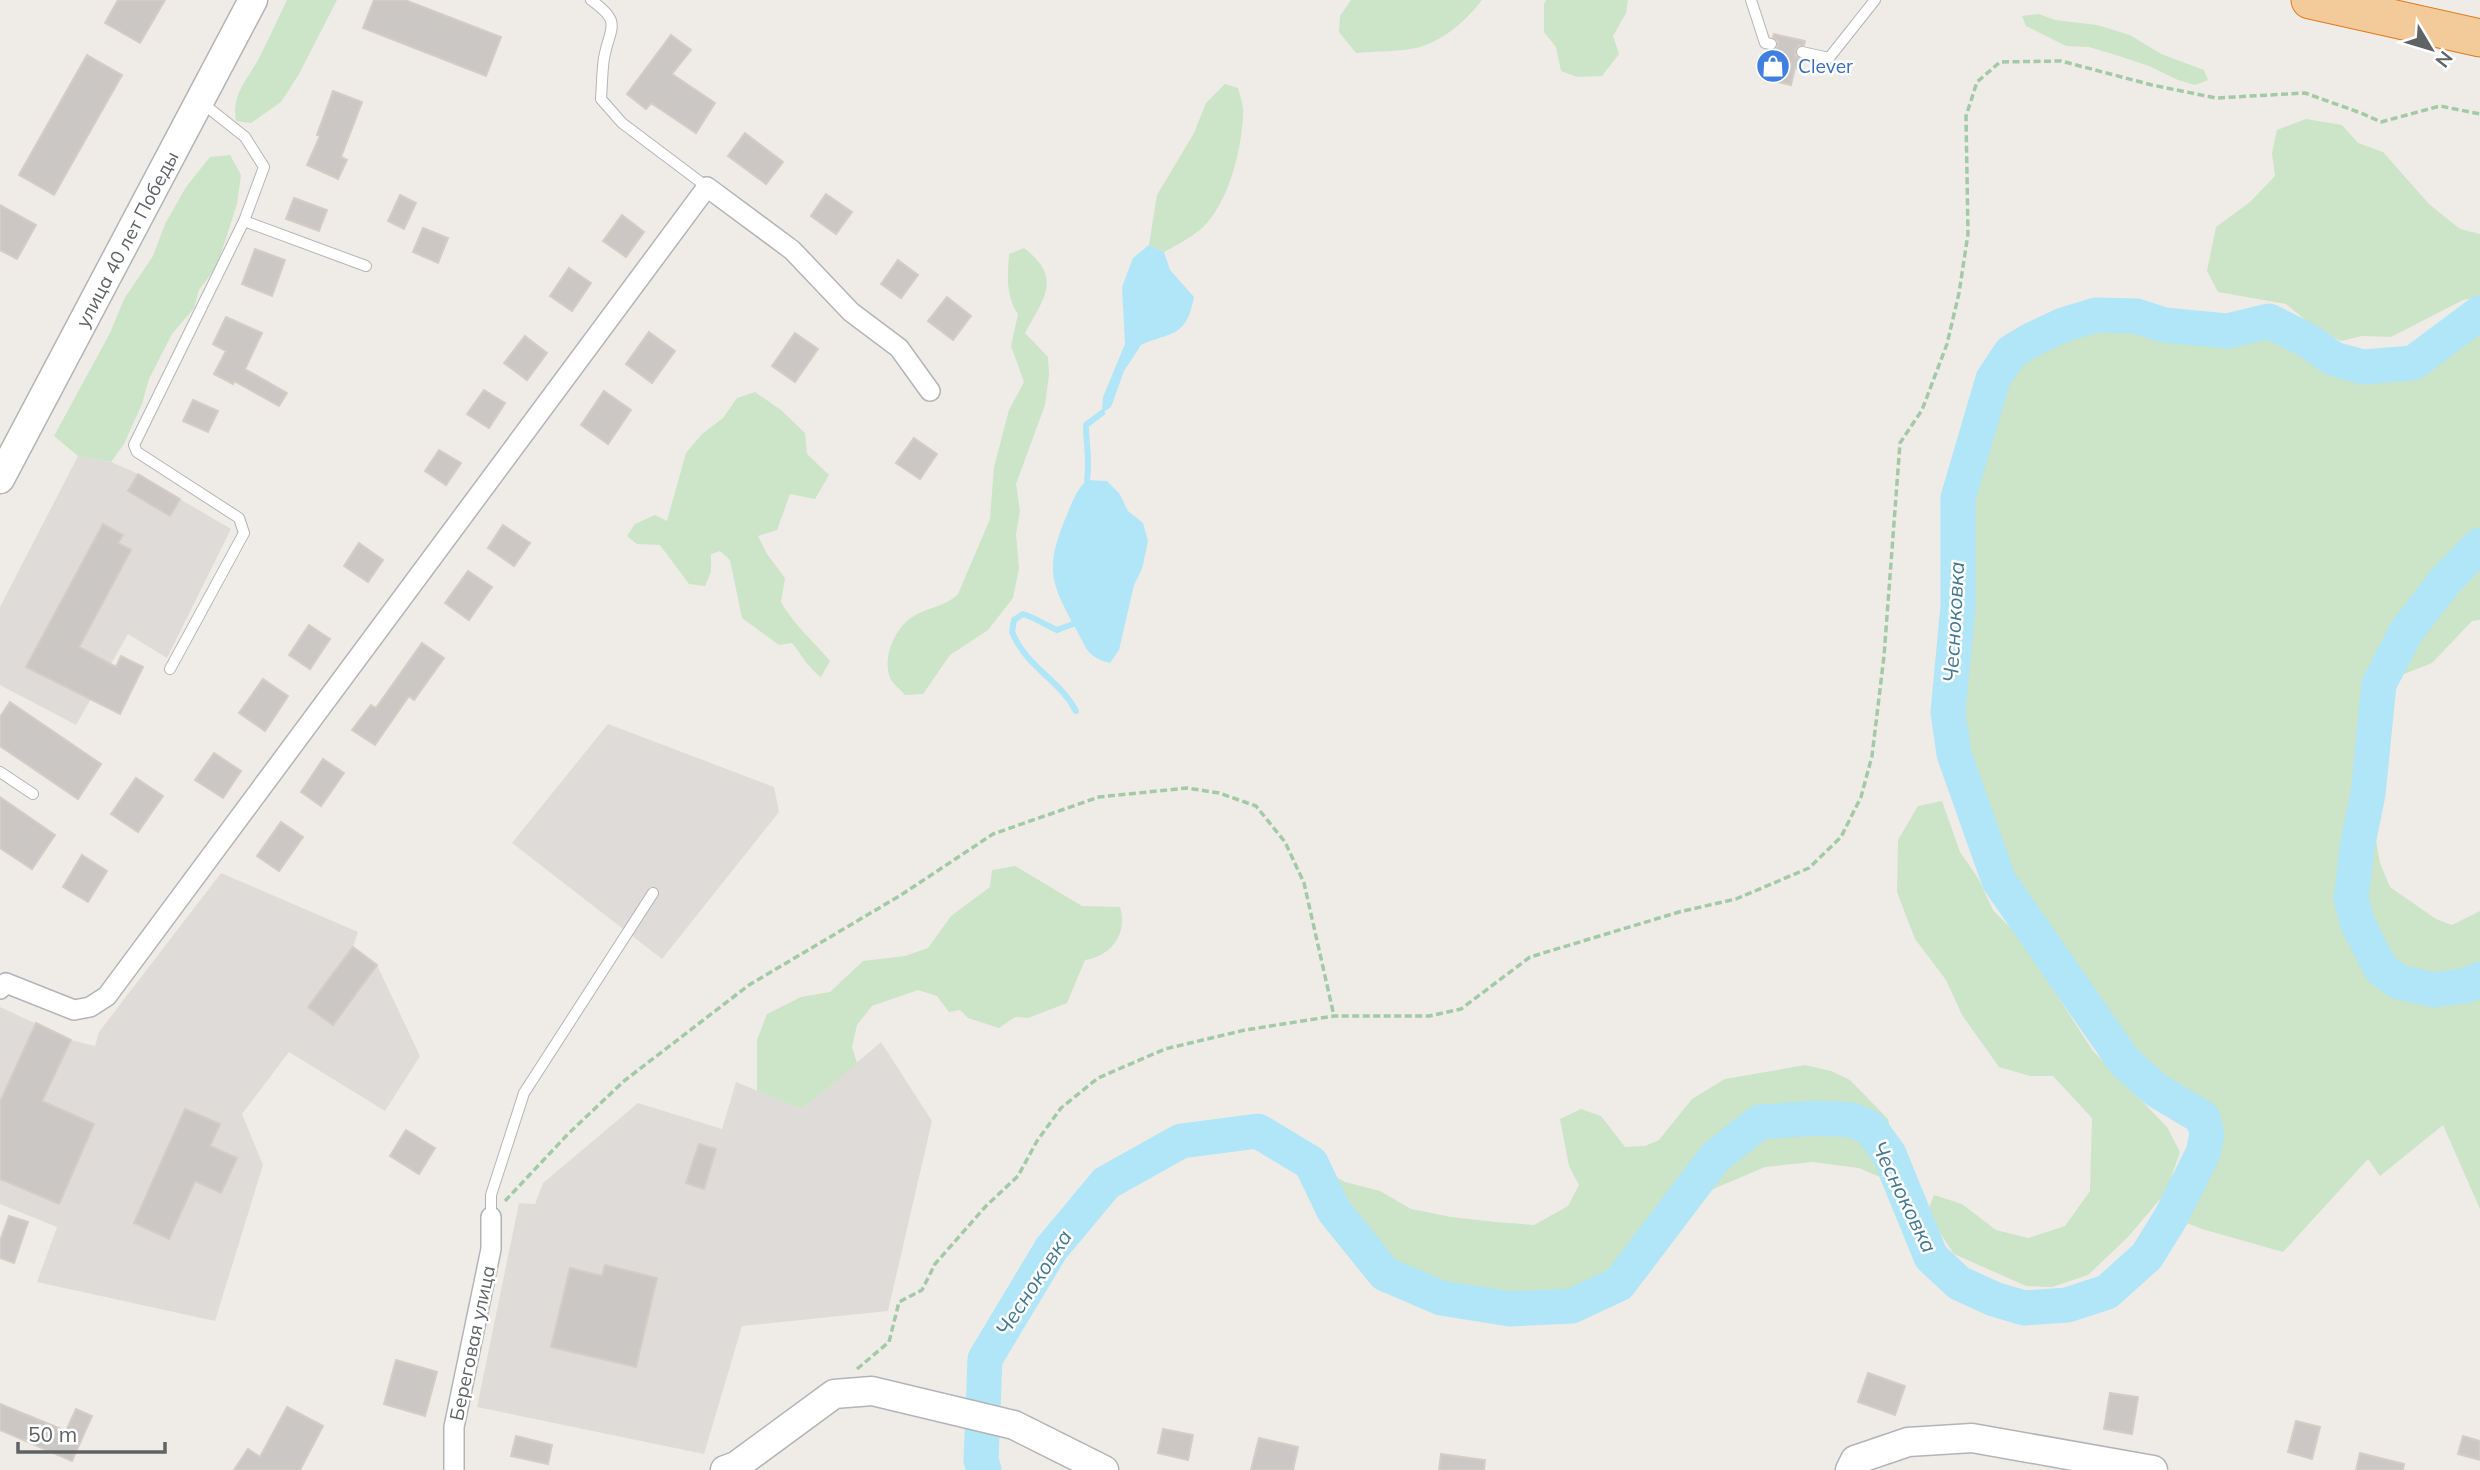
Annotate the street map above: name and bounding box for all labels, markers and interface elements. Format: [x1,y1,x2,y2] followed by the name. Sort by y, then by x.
[2396,14,2466,84] north arrow
[2431,46,2458,73] text: N
[1754,47,1792,85] shop icon: Clever
[1798,54,1853,78] place label: Clever
[70,147,184,331] street label: улица 40 лет Победы
[1937,561,1969,683] water label: Чесноковка
[1867,1137,1943,1257] water label: Чесноковка
[989,1225,1077,1340] water label: Чесноковка
[444,1263,500,1423] street label: Береговая улица
[18,1410,164,1454] scale bar
[28,1421,77,1447] text: 50 m

